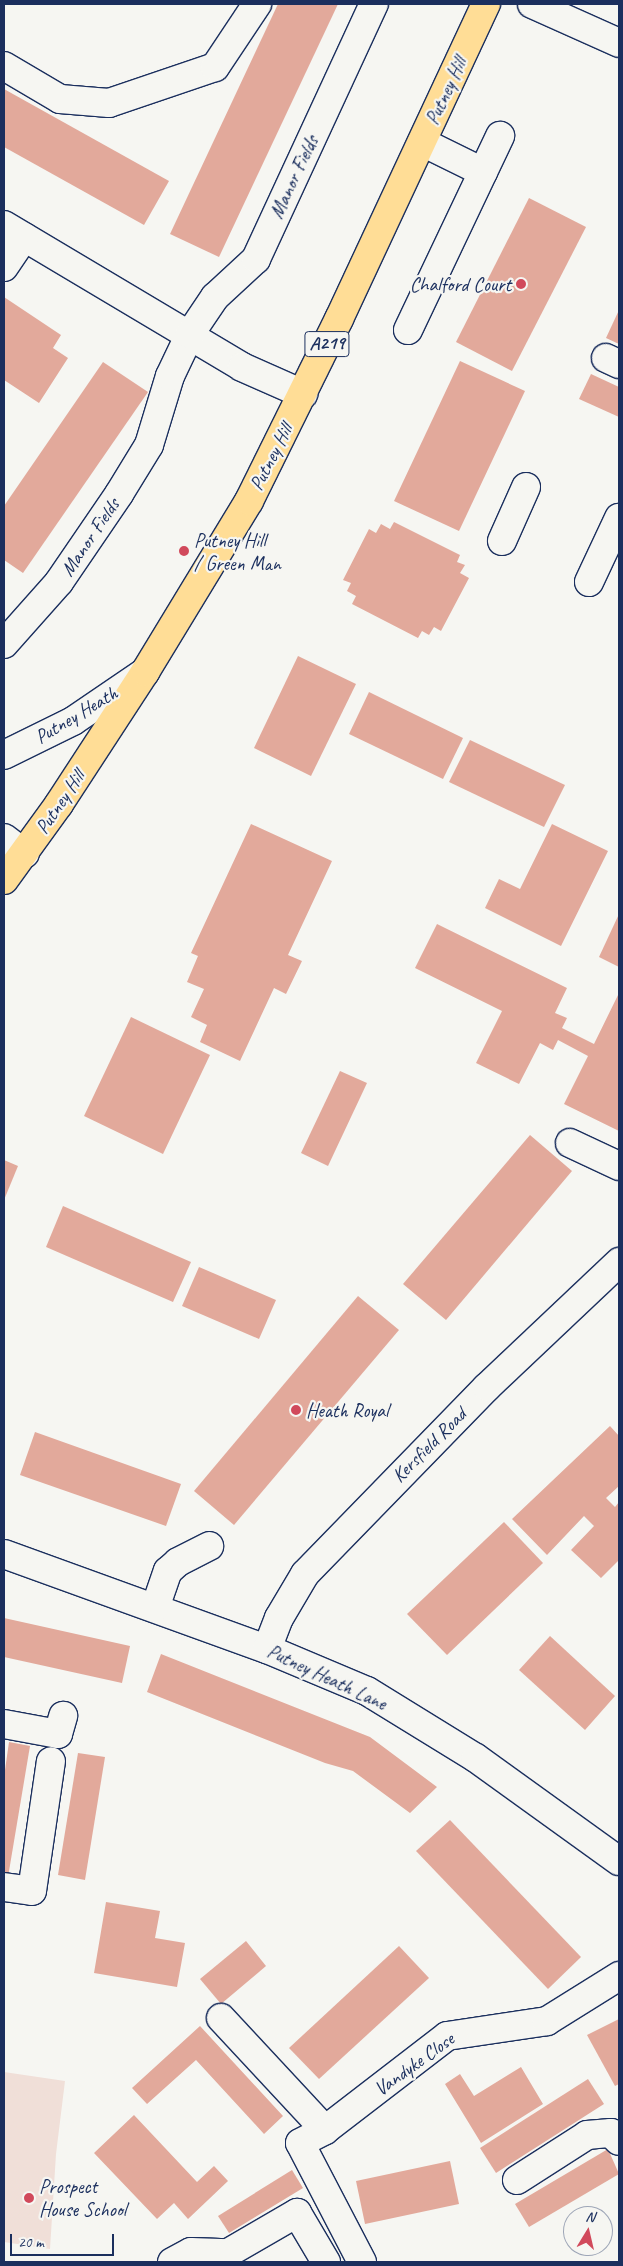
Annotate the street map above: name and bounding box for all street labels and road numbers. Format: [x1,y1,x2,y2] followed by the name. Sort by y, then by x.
[420,53,472,129] street label: Putney Hill
[264,132,324,222] street label: Manor Fields
[303,328,351,360] road number: A219
[244,420,298,494] street label: Putney Hill
[55,493,125,581] street label: Manor Fields
[31,681,121,749] street label: Putney Heath
[30,766,90,838] street label: Putney Hill
[387,1403,471,1487] street label: Kersfield Road
[263,1639,391,1715] street label: Putney Heath Lane
[369,2027,459,2101] street label: Vandyke Close

